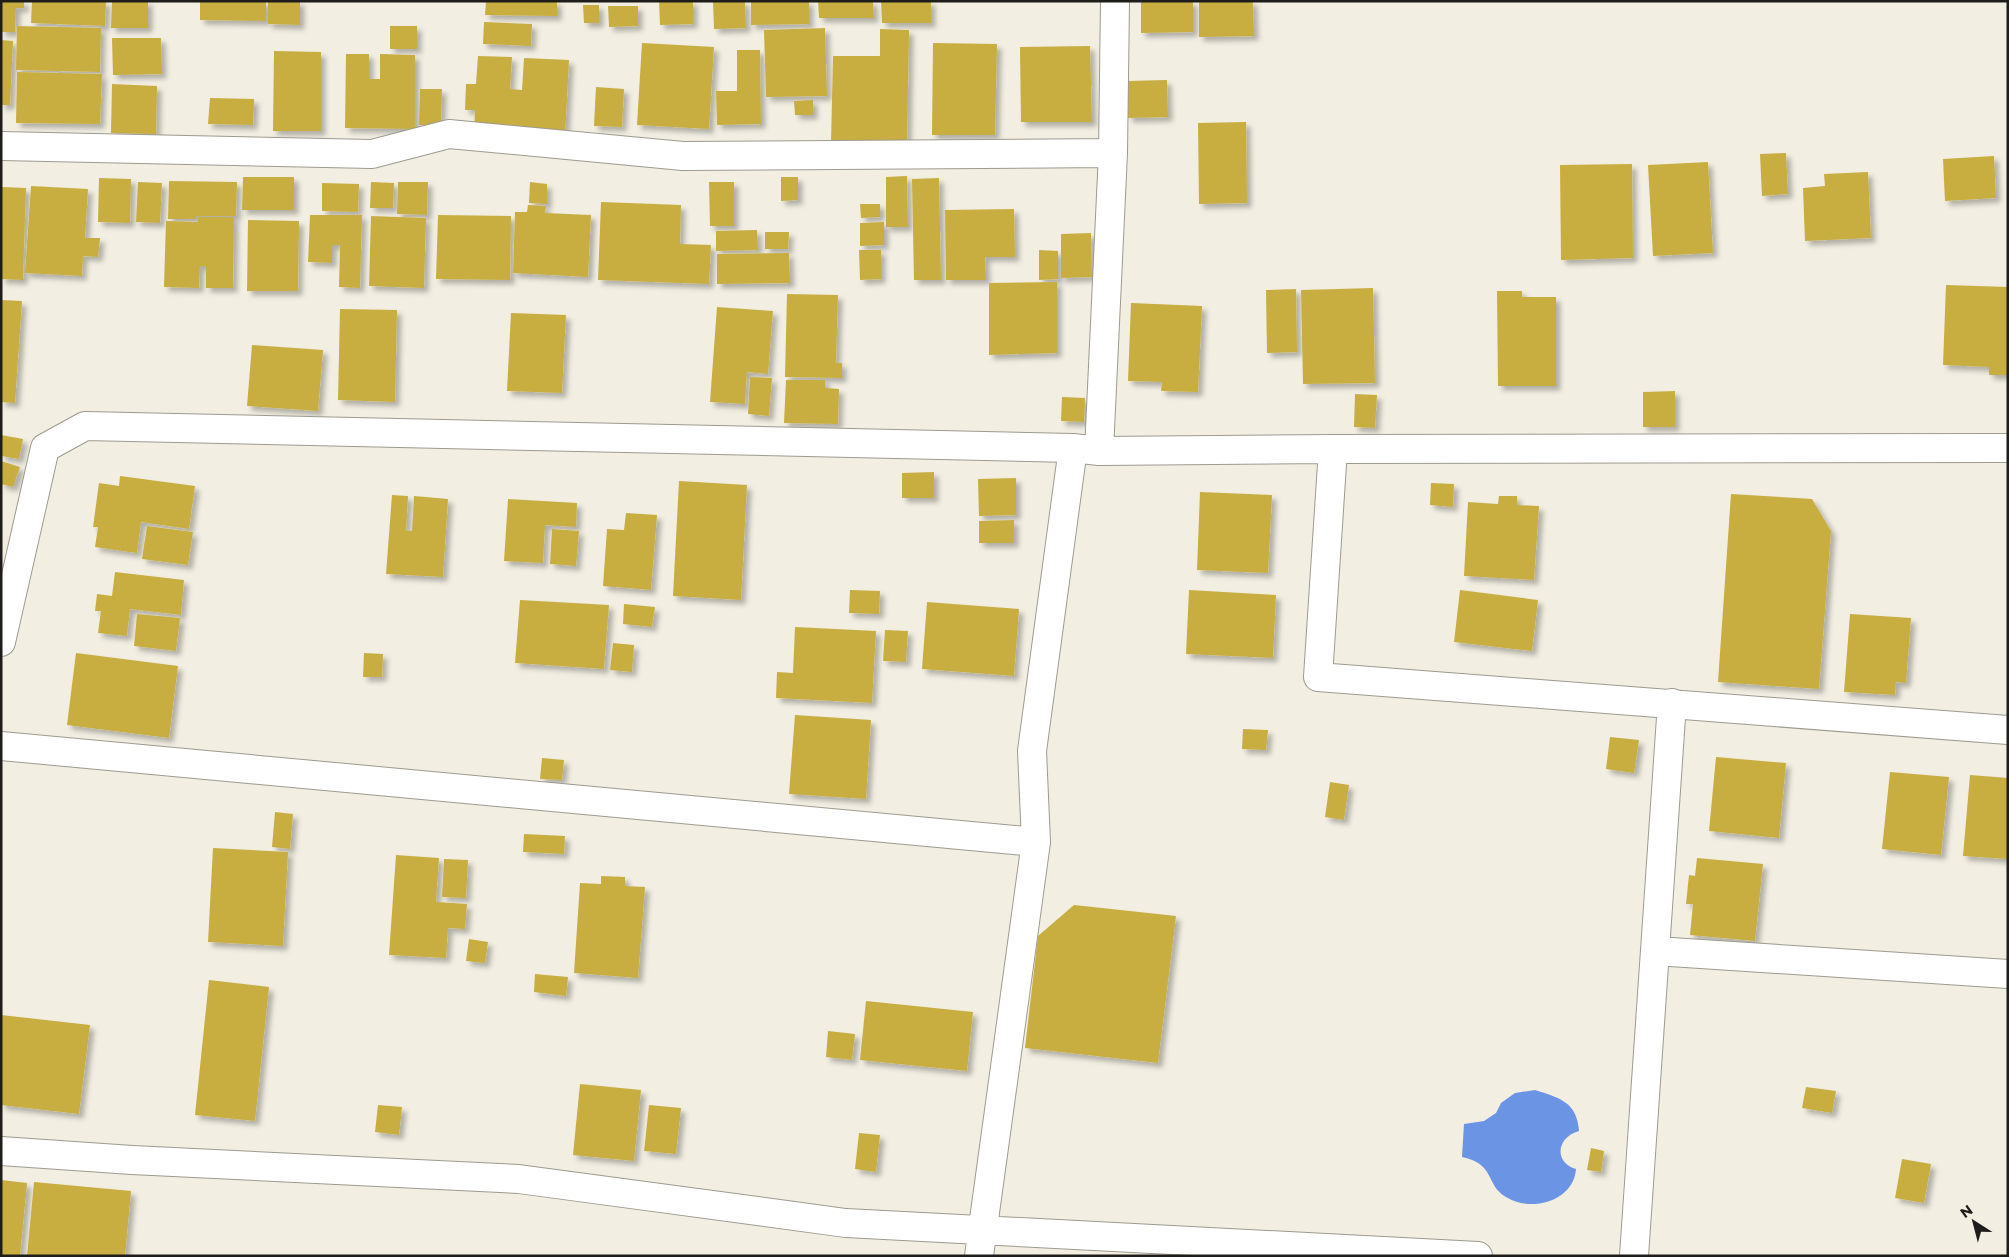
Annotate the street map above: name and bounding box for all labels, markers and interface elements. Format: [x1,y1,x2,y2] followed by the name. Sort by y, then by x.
[1949,1197,1999,1247] north arrow
[1956,1201,1976,1222] text: N

